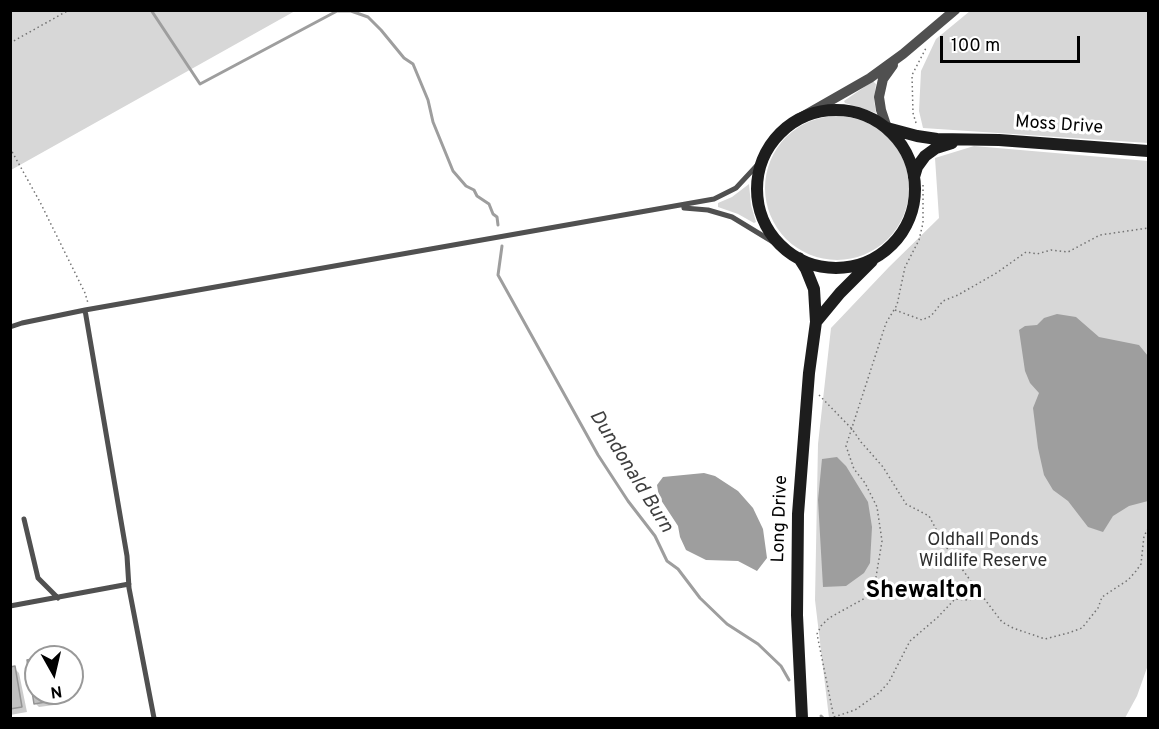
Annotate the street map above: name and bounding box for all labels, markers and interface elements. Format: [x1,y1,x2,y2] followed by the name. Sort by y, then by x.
[943,24,1082,62] scale bar
[951,35,1000,58] text: 100 m
[1014,112,1104,140] street label: Moss Drive
[583,406,677,538] water label: Dundonald Burn
[769,475,793,563] street label: Long Drive
[919,530,1047,572] park label: Oldhall Ponds Wildlife Reserve
[865,578,983,606] district label: Shewalton
[24,645,84,705] north arrow
[49,680,63,702] text: N

